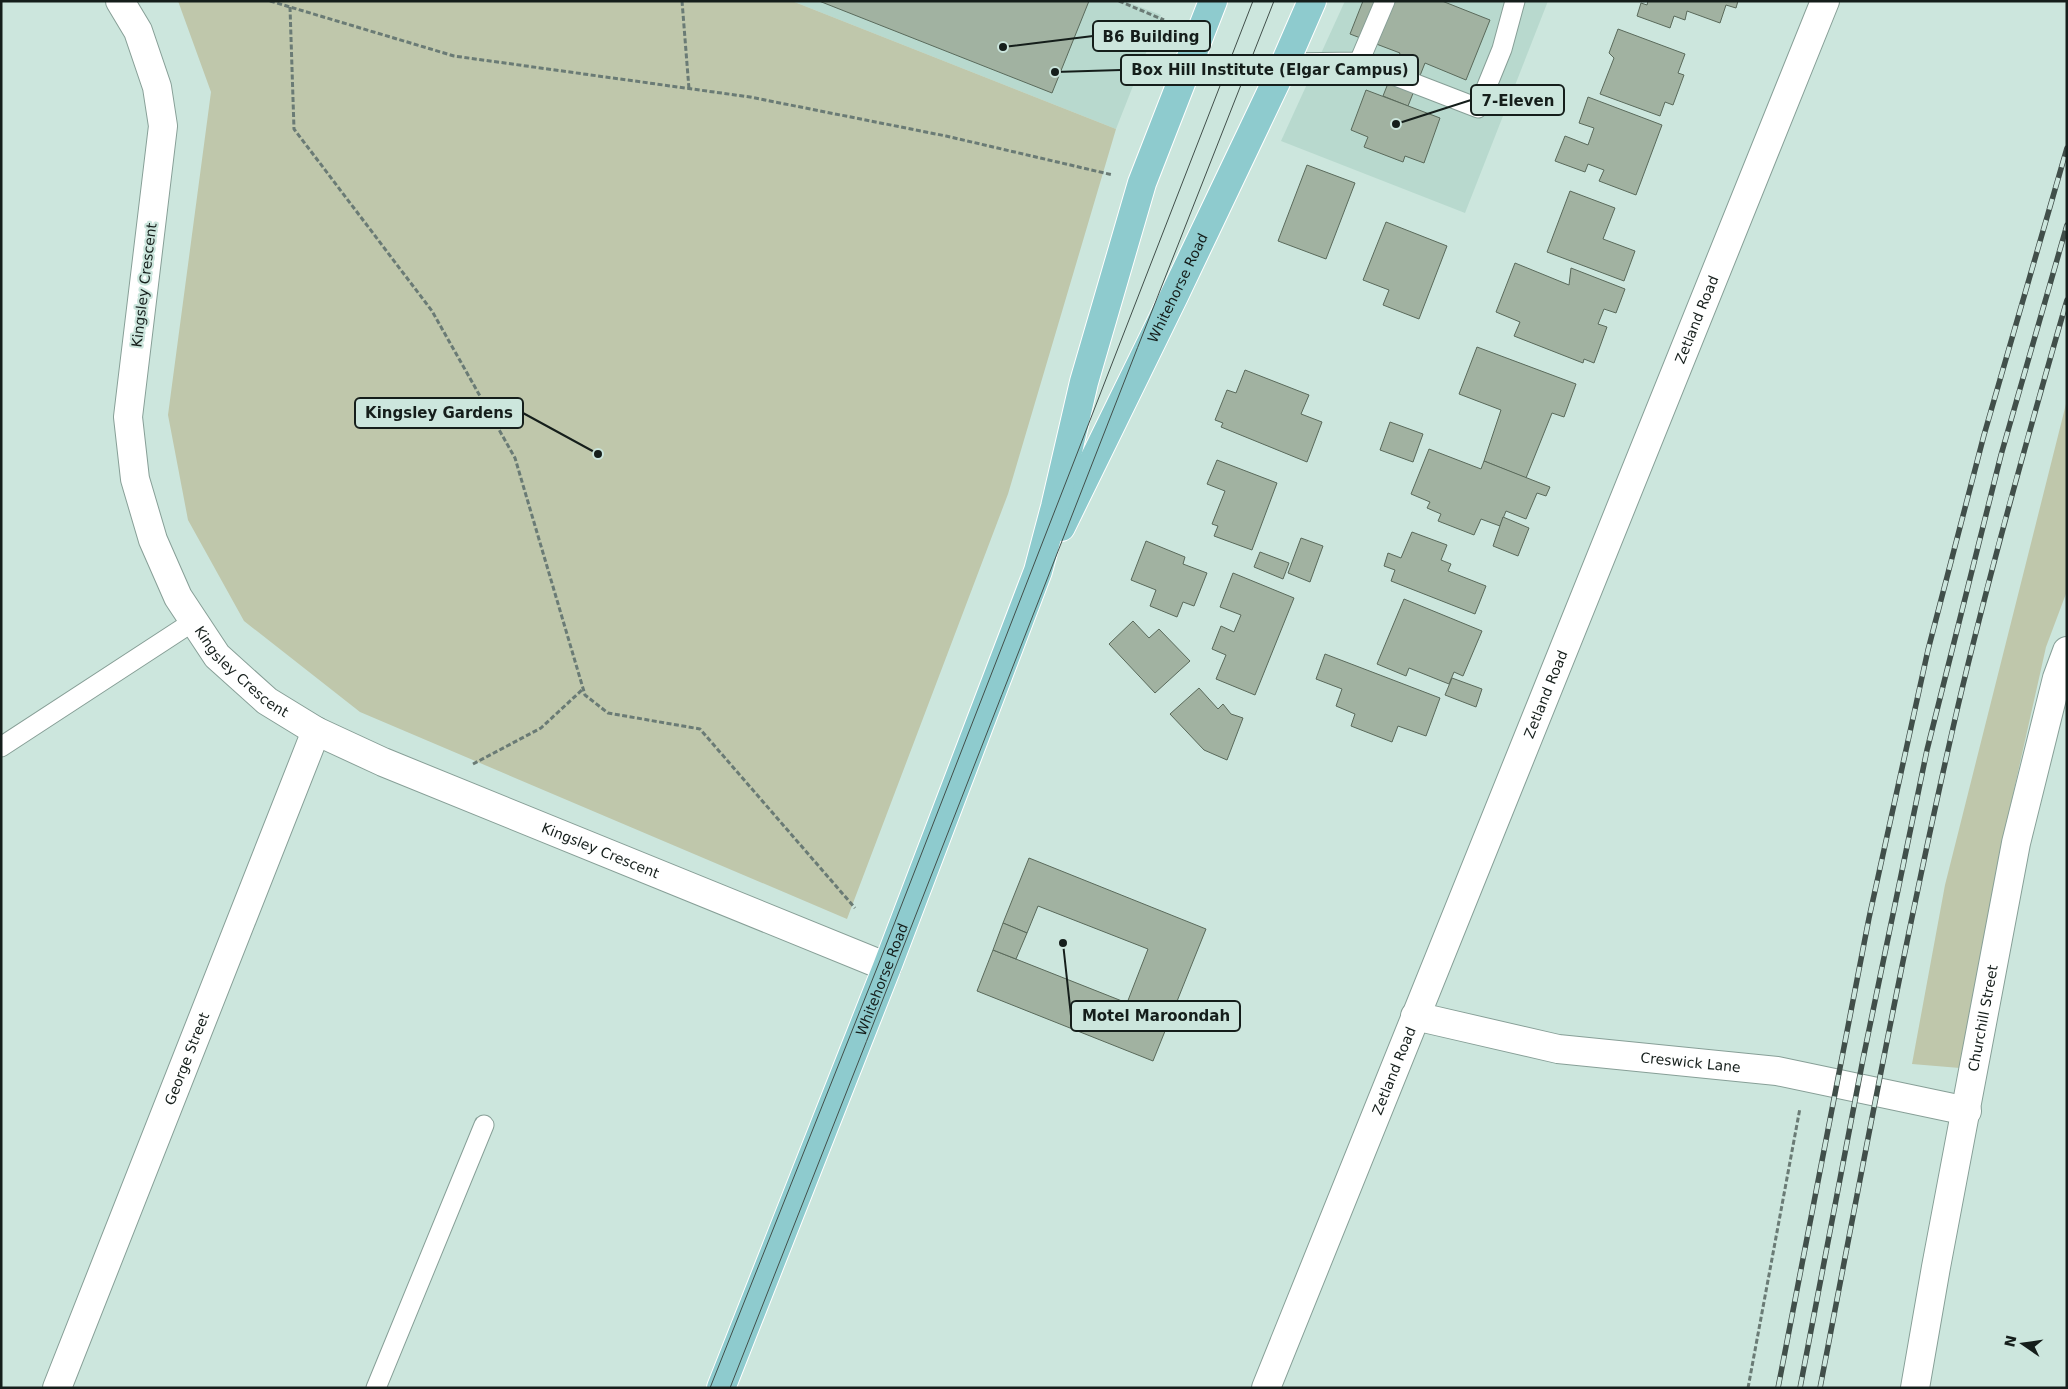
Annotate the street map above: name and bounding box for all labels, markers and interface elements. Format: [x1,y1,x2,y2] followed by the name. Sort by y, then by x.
[1093,21,1210,51] callout: B6 Building
[1103,28,1199,46] text: B6 Building
[1121,55,1418,85] callout: Box Hill Institute (Elgar Campus)
[1131,61,1409,79] text: Box Hill Institute (Elgar Campus)
[1471,85,1564,115] callout: 7-Eleven
[1482,92,1554,110] text: 7-Eleven
[128,221,160,348] street label: Kingsley Crescent
[1144,231,1211,345] street label: Whitehorse Road
[1672,273,1722,366] street label: Zetland Road
[355,398,523,428] callout: Kingsley Gardens
[365,404,513,422] text: Kingsley Gardens
[191,623,292,720] street label: Kingsley Crescent
[1521,648,1571,741] street label: Zetland Road
[539,819,662,882] street label: Kingsley Crescent
[853,921,911,1038] street label: Whitehorse Road
[1965,963,2001,1073] street label: Churchill Street
[1071,1001,1240,1031] callout: Motel Maroondah
[1082,1007,1230,1025] text: Motel Maroondah
[161,1010,212,1107] street label: George Street
[1369,1024,1419,1117] street label: Zetland Road
[1640,1049,1741,1075] street label: Creswick Lane
[1998,1319,2048,1369] north arrow
[2001,1334,2019,1349] text: N

